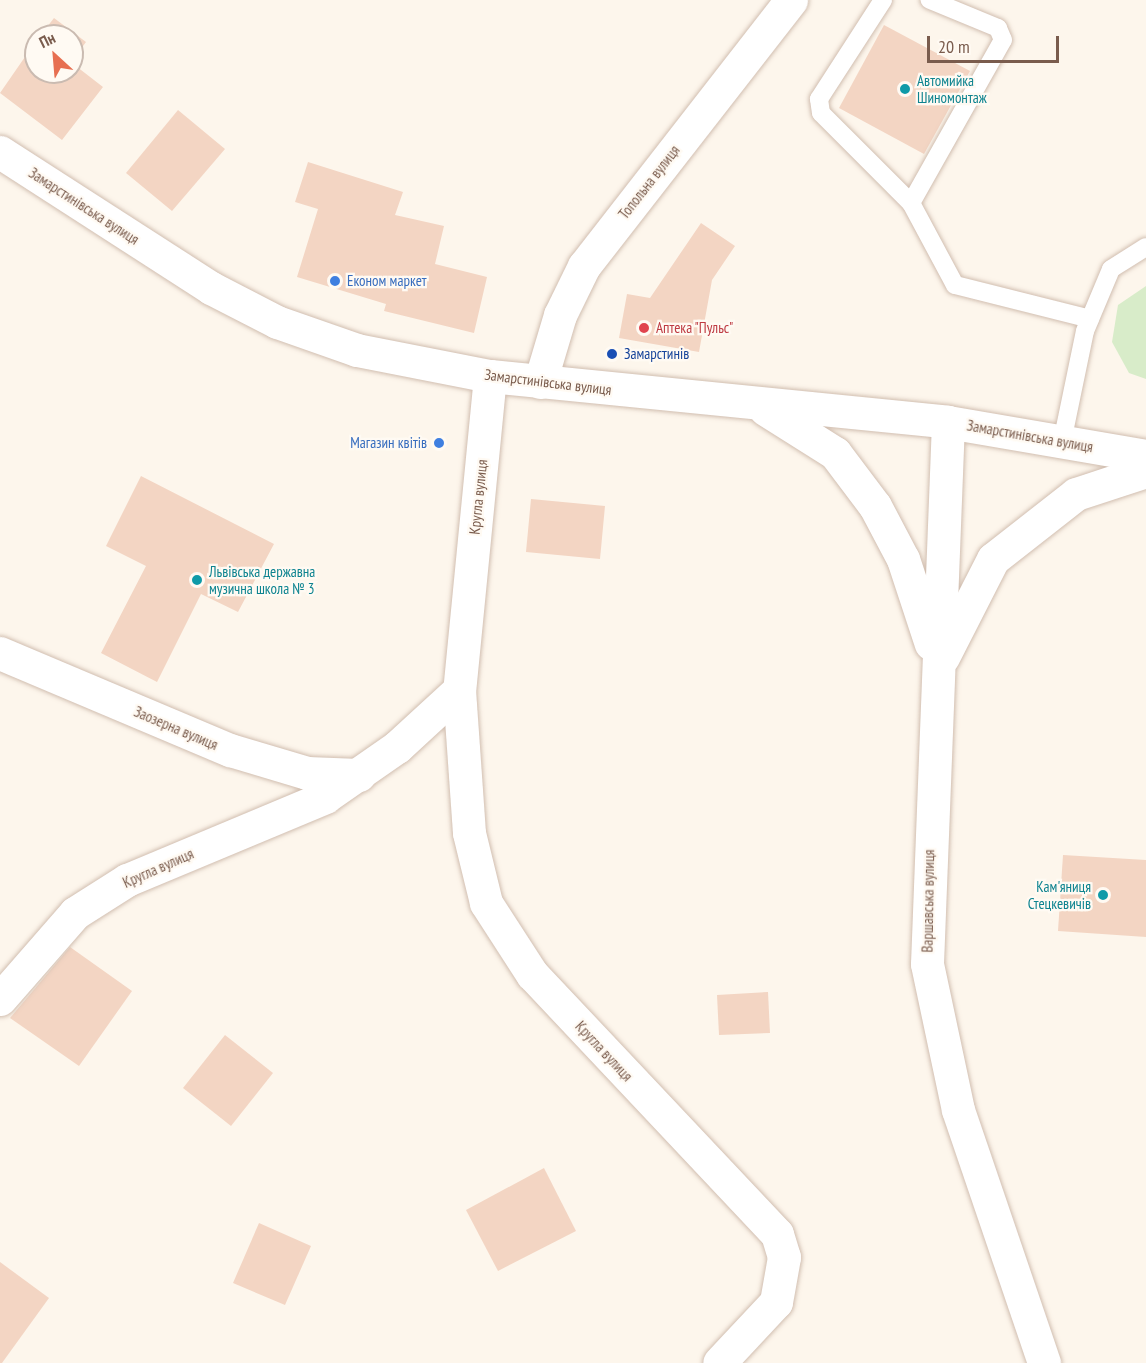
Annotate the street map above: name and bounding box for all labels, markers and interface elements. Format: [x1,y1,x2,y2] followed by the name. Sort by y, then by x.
[24,24,84,84] north arrow
[930,24,1062,62] scale bar
[36,27,58,52] text: Пн
[938,35,970,58] text: 20 m
[917,71,987,106] place label: Автомийка Шиномонтаж
[898,82,912,96] marker: Автомийка Шиномонтаж
[615,142,683,222] street label: Топольна вулиця
[25,164,143,248] street label: Замарстинівська вулиця
[347,272,427,290] place label: Економ маркет
[328,274,342,288] marker: Економ маркет
[656,319,734,337] place label: Аптека "Пульс"
[637,321,651,335] marker: Аптека "Пульс"
[624,345,689,363] place label: Замарстинів
[605,347,619,361] marker: Замарстинів
[483,365,613,399] street label: Замарстинівська вулиця
[965,416,1095,456] street label: Замарстинівська вулиця
[350,434,427,452] place label: Магазин квітів
[432,436,446,450] marker: Магазин квітів
[465,459,491,535] street label: Кругла вулиця
[209,562,315,597] place label: Львівська державна музична школа № 3
[190,573,204,587] marker: Львівська державна музична школа № 3
[131,702,221,754] street label: Заозерна вулиця
[120,844,196,892] street label: Кругла вулиця
[918,849,938,953] street label: Варшавська вулиця
[1028,877,1091,912] place label: Кам'яниця Стецкевичів
[1096,888,1110,902] marker: Кам'яниця Стецкевичів
[572,1017,636,1085] street label: Кругла вулиця

